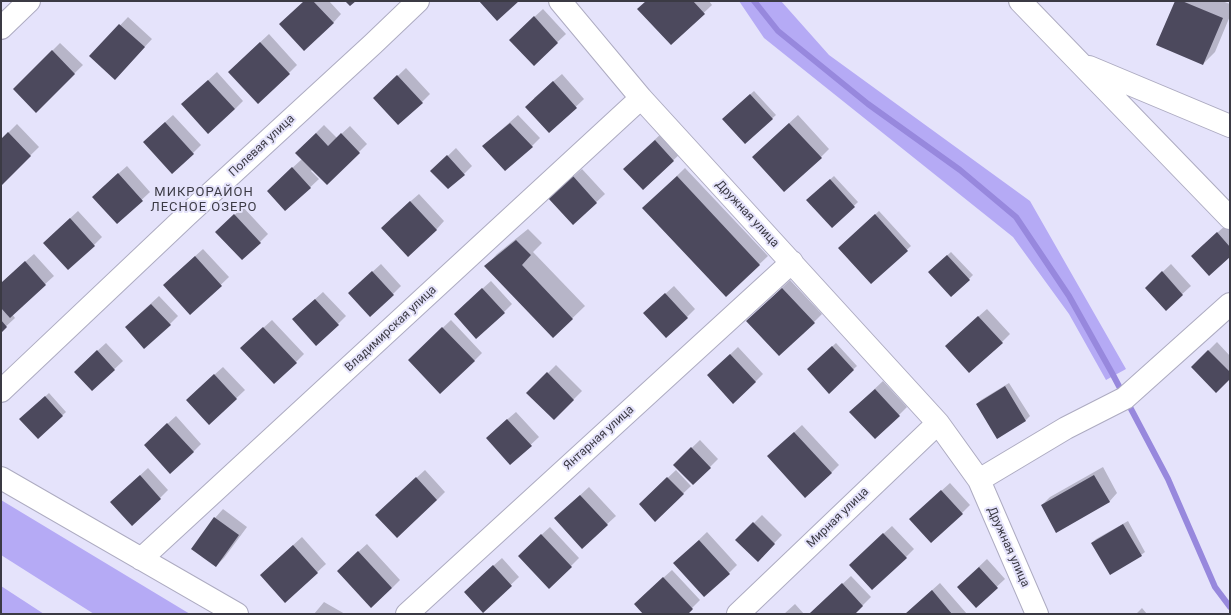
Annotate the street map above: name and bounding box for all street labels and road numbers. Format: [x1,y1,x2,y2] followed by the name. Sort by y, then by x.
[226,112,298,180] street label: Полевая улица
[712,177,782,251] street label: Дружная улица
[342,283,440,375] street label: Владимирская улица
[561,403,637,473] street label: Янтарная улица
[804,485,872,551] street label: Мирная улица
[984,505,1032,589] street label: Дружная улица

